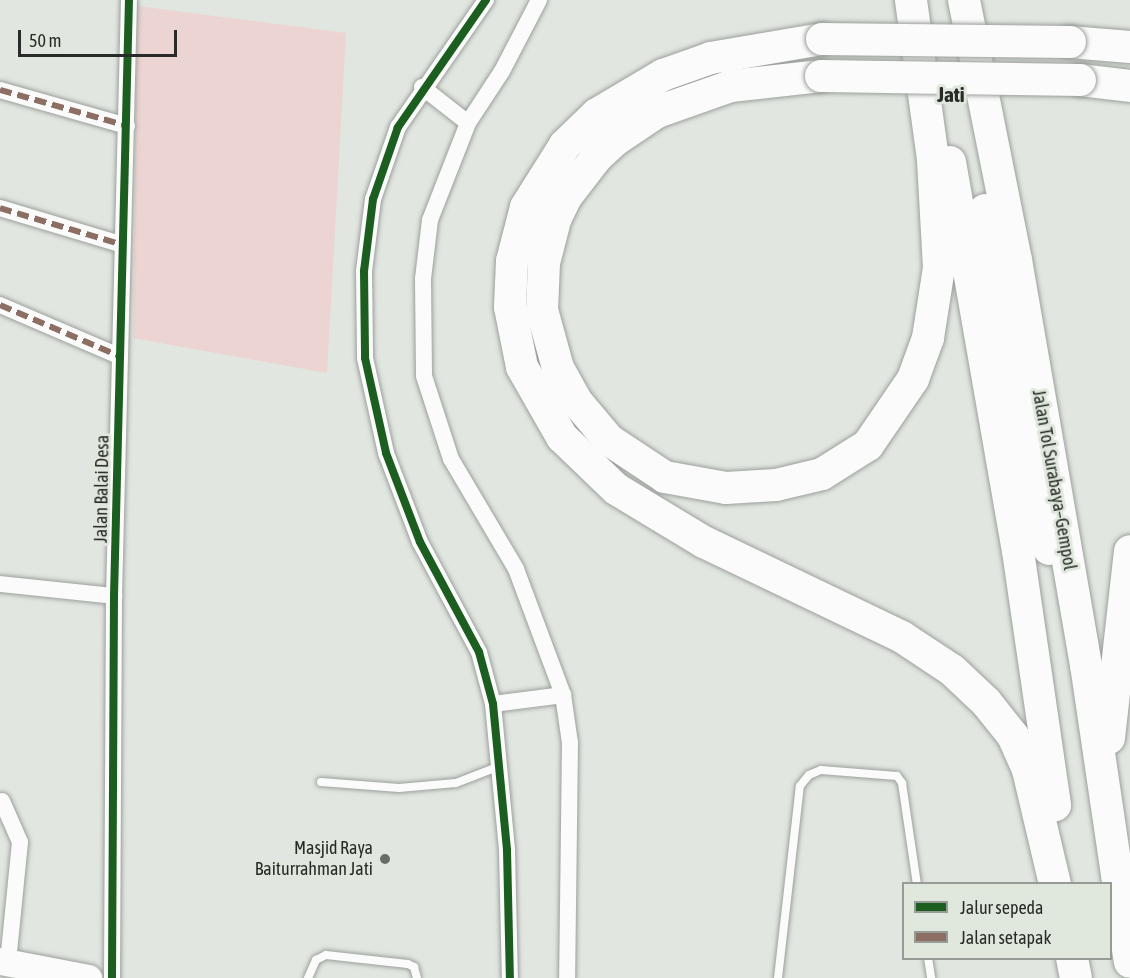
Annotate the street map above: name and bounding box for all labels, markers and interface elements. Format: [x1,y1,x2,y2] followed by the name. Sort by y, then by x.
[21,18,180,56] scale bar
[29,30,61,51] text: 50 m
[937,81,965,107] district label: Jati
[1028,388,1080,572] street label: Jalan Tol Surabaya–Gempol
[90,435,114,543] street label: Jalan Balai Desa
[255,838,373,880] place label: Masjid Raya Baiturrahman Jati
[378,852,392,866] marker: Masjid Raya Baiturrahman Jati
[902,882,1112,960] legend
[960,897,1043,918] text: Jalur sepeda
[960,927,1051,948] text: Jalan setapak

